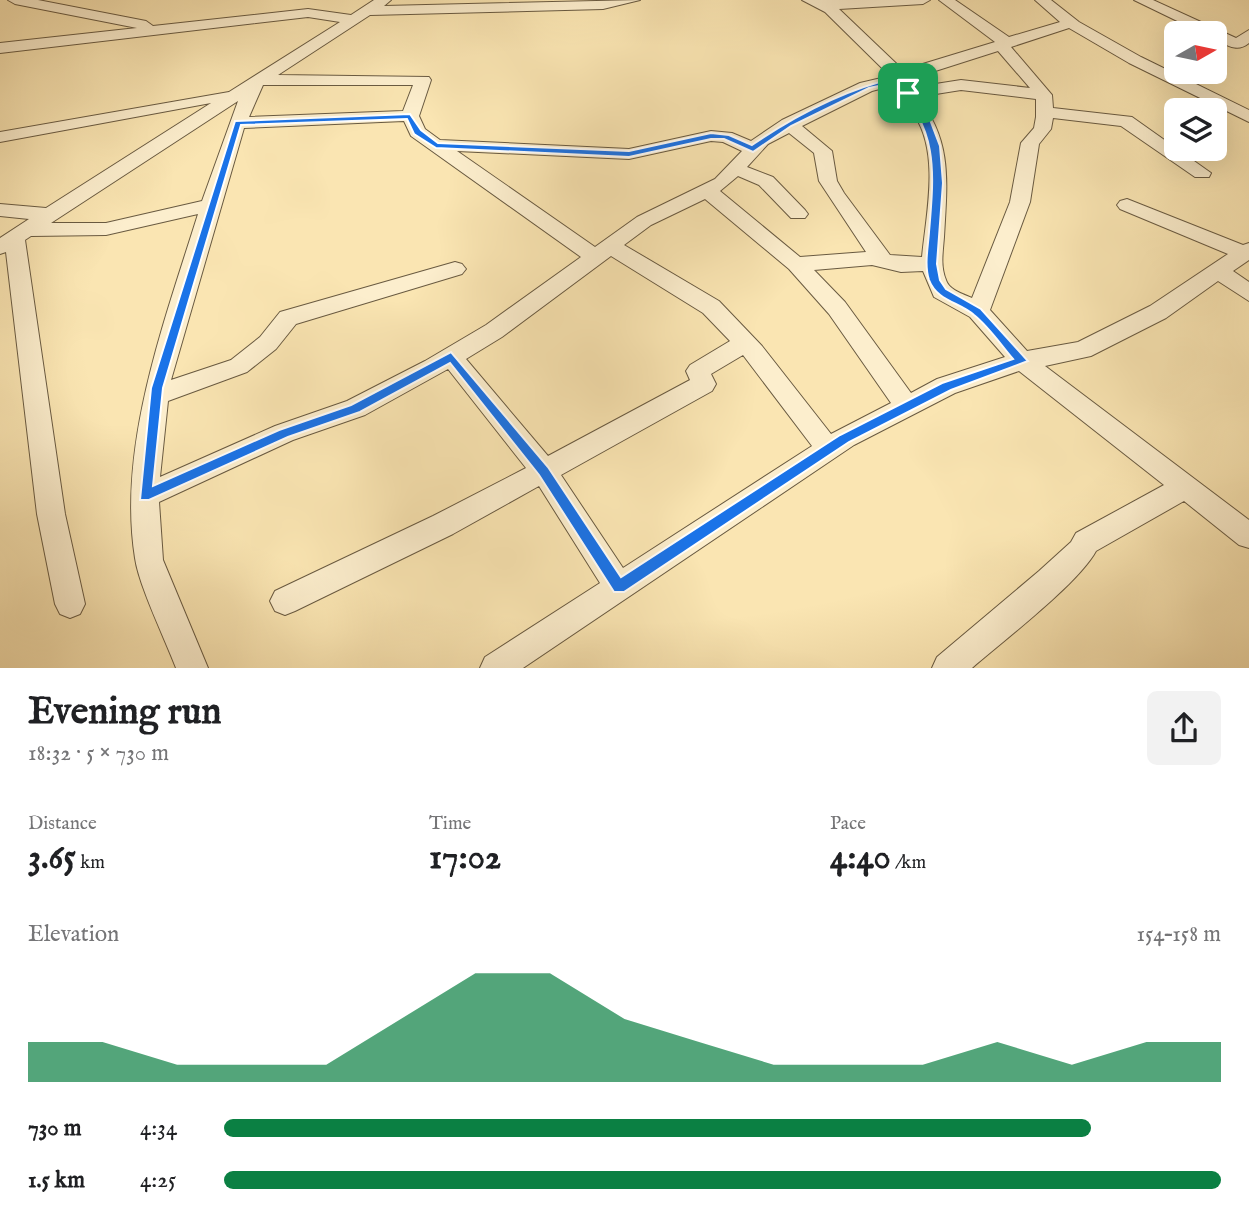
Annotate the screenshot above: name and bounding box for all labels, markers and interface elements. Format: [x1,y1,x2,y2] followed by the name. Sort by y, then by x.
[1164,21,1227,84] north arrow
[1164,21,1227,161] map controls
[878,63,938,123] pin
[889,74,927,112] icon: arrive
[1164,98,1227,161] button: layers
[28,689,222,737] text: Evening run
[1147,691,1221,765] button: share
[28,739,169,768] text: 18:32 · 5 × 730 m
[28,812,97,836] text: Distance
[429,812,471,836] text: Time
[830,812,866,836] text: Pace
[28,836,76,881] text: 3.65
[429,836,501,881] text: 17:02
[830,836,891,881] text: 4:40
[76,851,105,875] text: km
[891,851,926,875] text: /km
[28,920,119,949] text: Elevation
[1137,920,1221,949] text: 154–158 m
[28,1114,81,1143] text: 730 m
[140,1114,177,1143] text: 4:34
[28,1166,85,1195] text: 1.5 km
[140,1166,176,1195] text: 4:25

